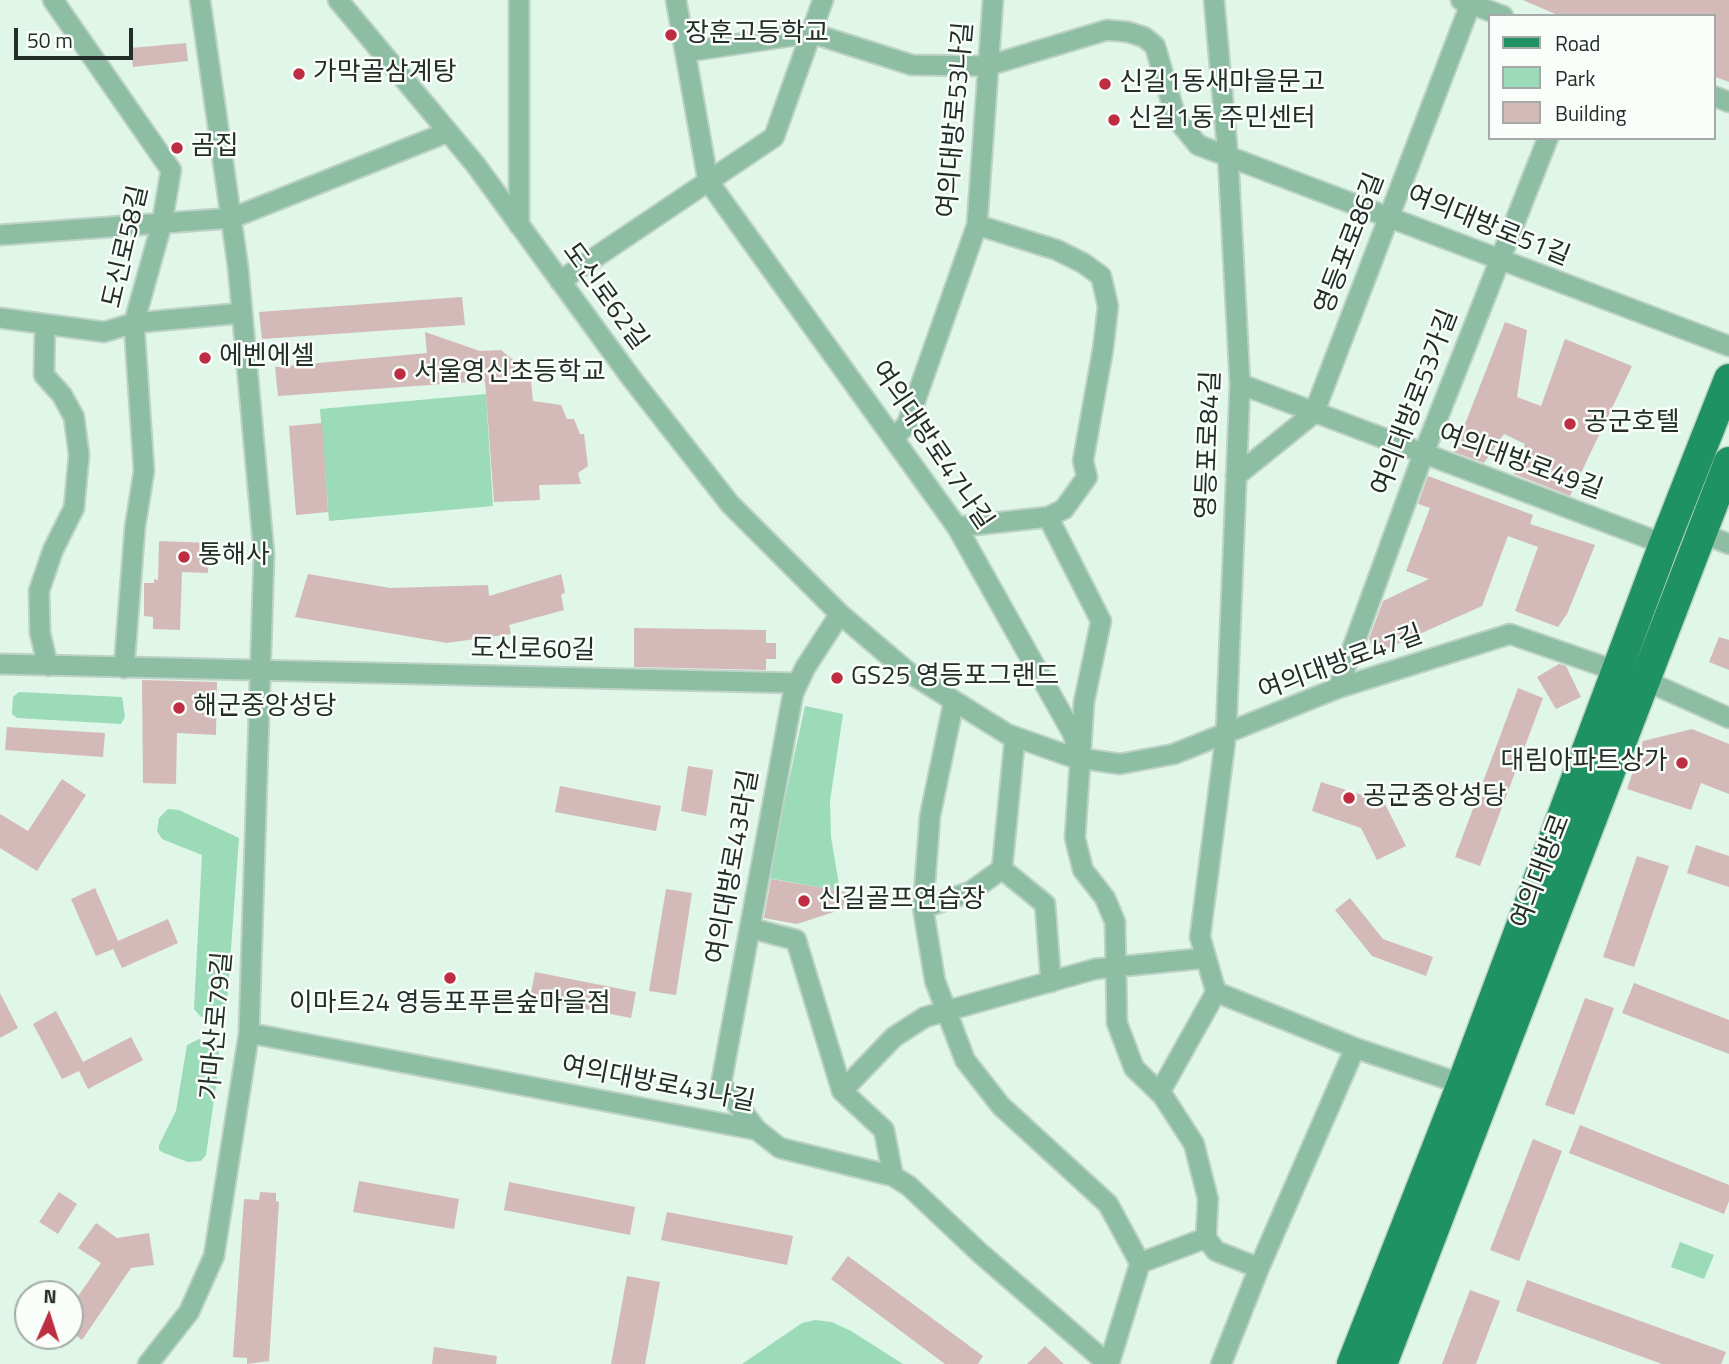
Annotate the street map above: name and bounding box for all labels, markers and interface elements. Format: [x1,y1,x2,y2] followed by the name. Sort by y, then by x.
[18,14,136,58] scale bar
[1488,14,1715,140] legend
[685,19,829,51] place label: 장훈고등학교
[933,21,981,219] street label: 여의대방로53나길
[27,24,73,56] text: 50 m
[663,27,679,43] marker: 장훈고등학교
[1555,27,1600,59] text: Road
[313,58,457,90] place label: 가막골삼계탕
[1555,62,1595,94] text: Park
[291,66,307,82] marker: 가막골삼계탕
[1119,68,1325,100] place label: 신길1동새마을문고
[1097,76,1113,92] marker: 신길1동새마을문고
[1555,97,1626,129] text: Building
[1128,104,1316,136] place label: 신길1동 주민센터
[1106,112,1122,128] marker: 신길1동 주민센터
[191,132,239,164] place label: 곰집
[169,140,185,156] marker: 곰집
[1310,169,1392,319] street label: 영등포로86길
[1402,180,1574,274] street label: 여의대방로51길
[98,183,156,311] street label: 도신로58길
[555,237,653,357] street label: 도신로62길
[1366,306,1466,500] street label: 여의대방로53가길
[219,342,315,374] place label: 에벤에셀
[197,350,213,366] marker: 에벤에셀
[863,356,999,536] street label: 여의대방로47나길
[414,358,605,390] place label: 서울영신초등학교
[392,366,408,382] marker: 서울영신초등학교
[1192,370,1228,520] street label: 영등포로84길
[1584,408,1680,440] place label: 공군호텔
[1562,416,1578,432] marker: 공군호텔
[1434,419,1606,507] street label: 여의대방로49길
[198,541,270,573] place label: 통해사
[176,549,192,565] marker: 통해사
[1255,620,1427,708] street label: 여의대방로47길
[470,634,596,668] street label: 도신로60길
[851,662,1059,694] place label: GS25 영등포그랜드
[829,670,845,686] marker: GS25 영등포그랜드
[193,692,337,724] place label: 해군중앙성당
[171,700,187,716] marker: 해군중앙성당
[1501,747,1668,779] place label: 대림아파트상가
[1674,755,1690,771] marker: 대림아파트상가
[702,768,766,966] street label: 여의대방로43라길
[1363,782,1507,814] place label: 공군중앙성당
[1341,790,1357,806] marker: 공군중앙성당
[1506,811,1578,933] street label: 여의대방로
[818,885,985,917] place label: 신길골프연습장
[796,893,812,909] marker: 신길골프연습장
[196,951,240,1101] street label: 가마산로79길
[442,970,458,986] marker: 이마트24 영등포푸른숲마을점
[289,989,611,1021] place label: 이마트24 영등포푸른숲마을점
[559,1051,757,1119] street label: 여의대방로43나길
[14,1280,84,1350] north arrow
[43,1281,57,1310] text: N

